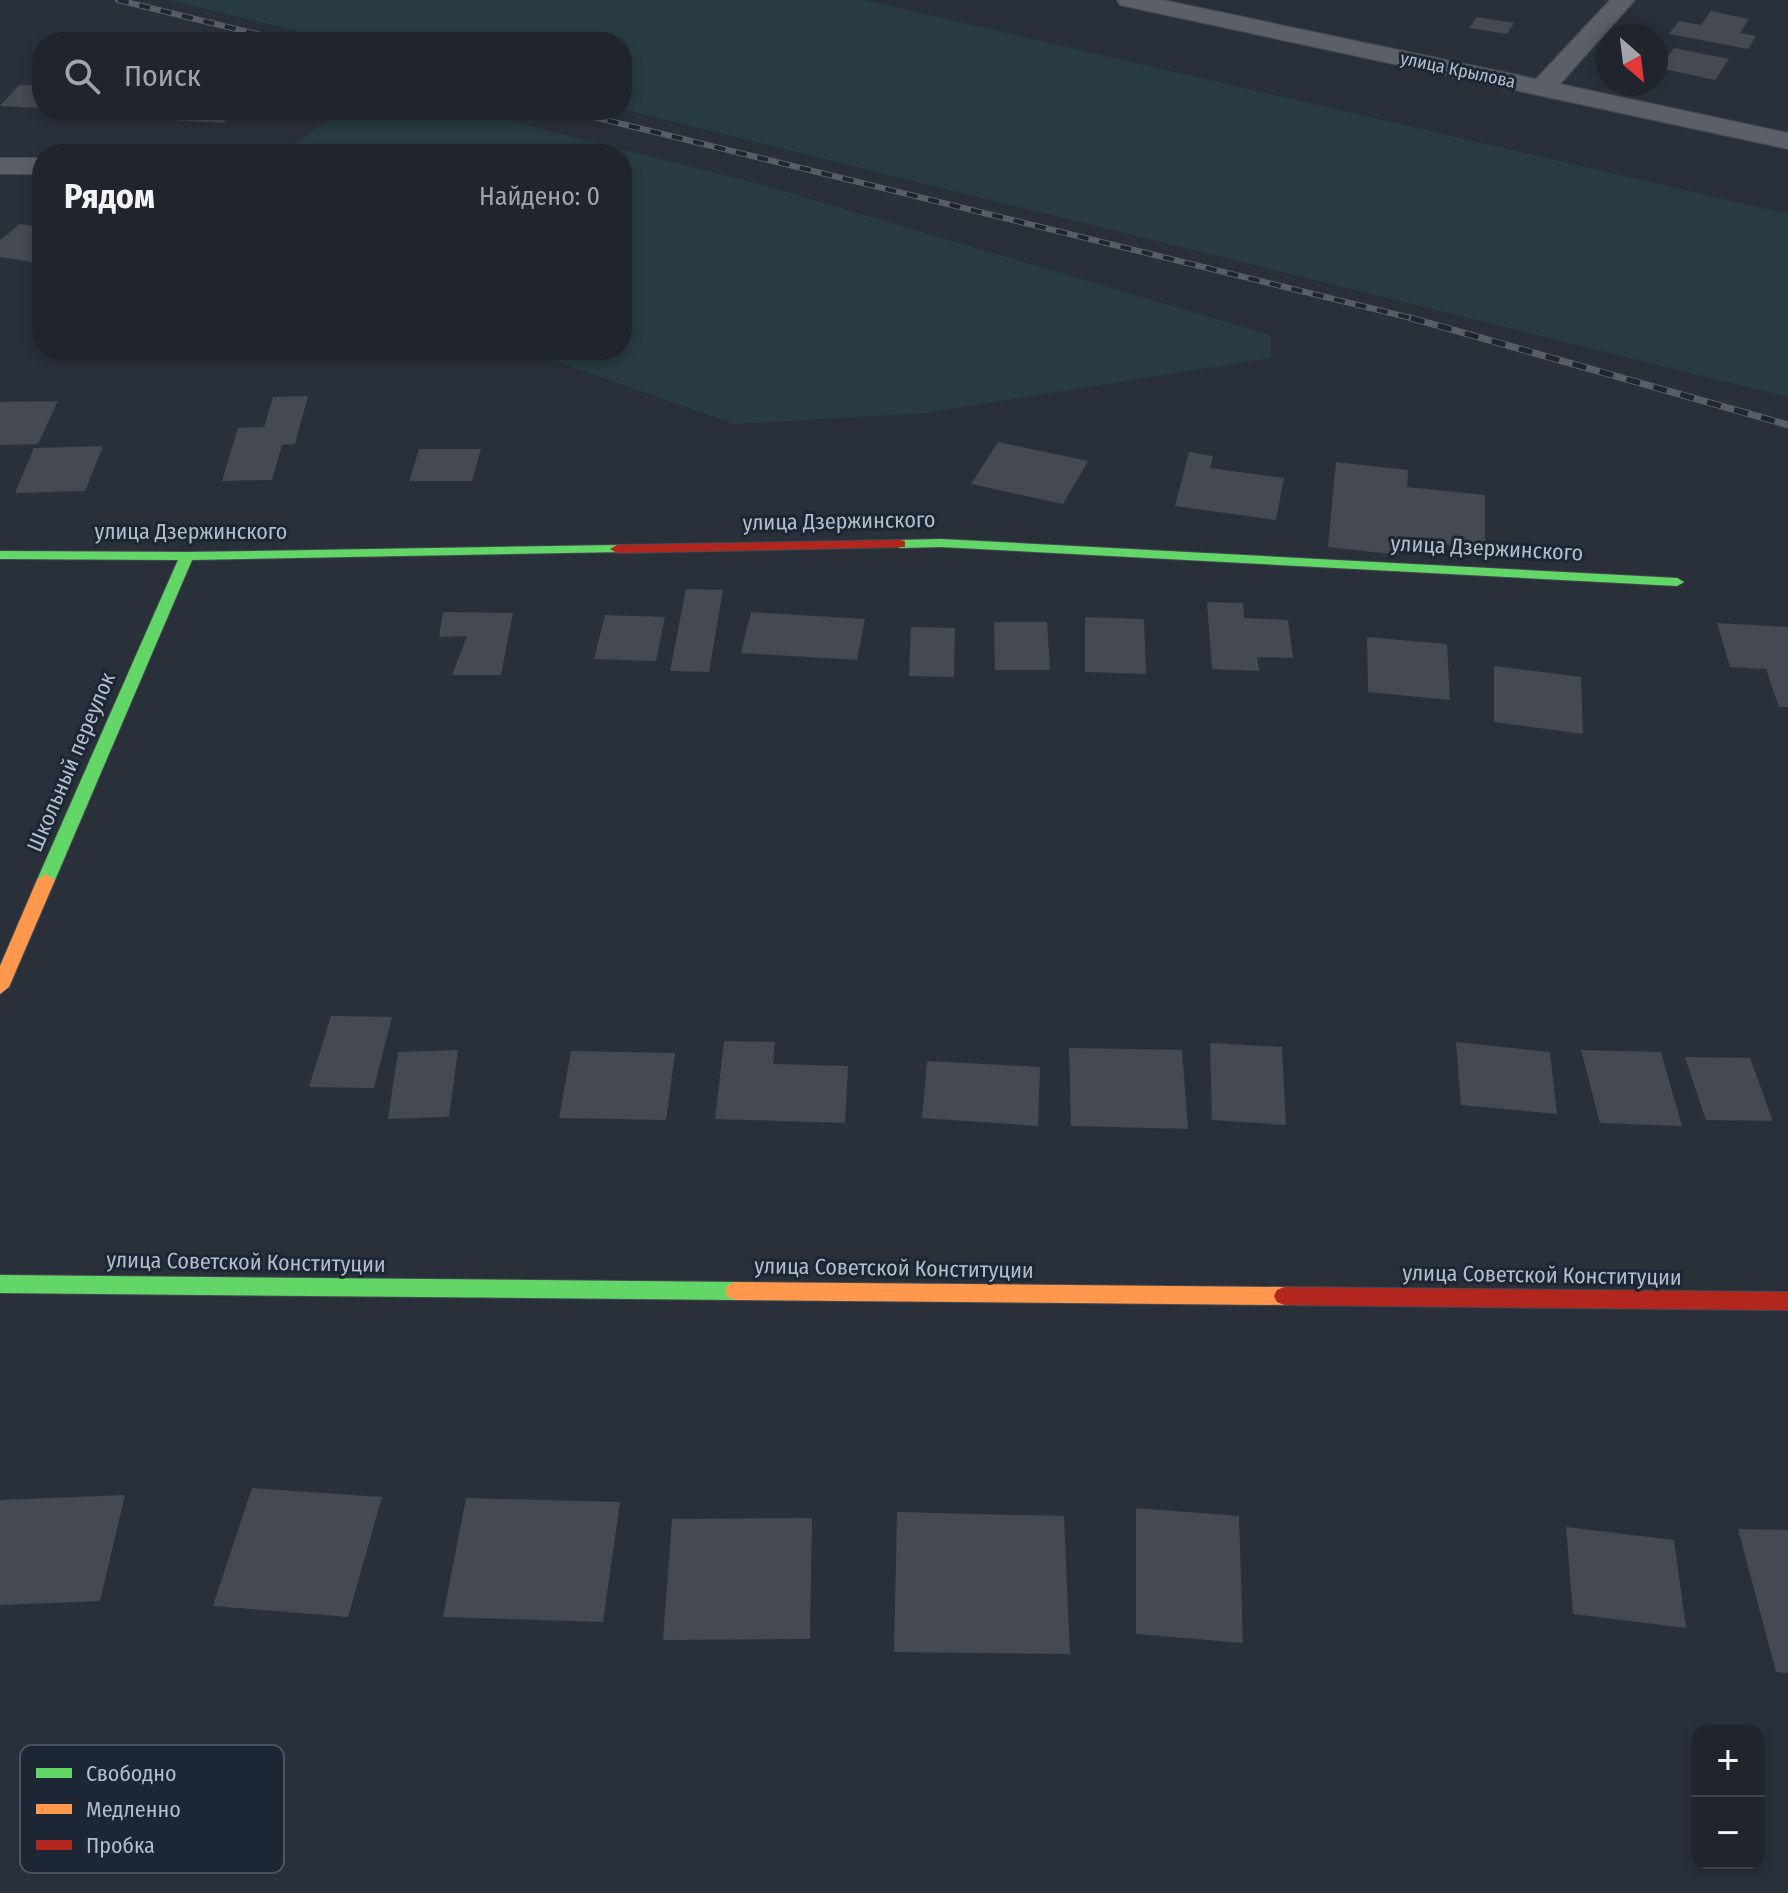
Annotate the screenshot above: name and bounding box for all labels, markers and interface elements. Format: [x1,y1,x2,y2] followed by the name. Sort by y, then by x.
[1596,24,1668,96] north arrow
[32,32,632,120] search box
[1399,47,1518,93] street label: улица Крылова
[60,54,104,98] icon: search
[124,58,201,94] text: Поиск
[64,176,155,217] text: Рядом
[479,181,600,212] text: Найдено: 0
[742,506,936,536] street label: улица Дзержинского
[95,518,287,545] street label: улица Дзержинского
[1390,529,1584,567] street label: улица Дзержинского
[21,668,121,856] street label: Школьный переулок
[106,1246,386,1278] street label: улица Советской Конституции
[754,1252,1034,1284] street label: улица Советской Конституции
[1402,1259,1682,1291] street label: улица Советской Конституции
[1692,1725,1764,1869] map controls
[1692,1725,1764,1797] button: +
[20,1745,284,1873] legend
[86,1760,177,1787] text: Свободно
[86,1796,181,1823] text: Медленно
[1692,1797,1764,1869] button: −
[86,1832,155,1859] text: Пробка

